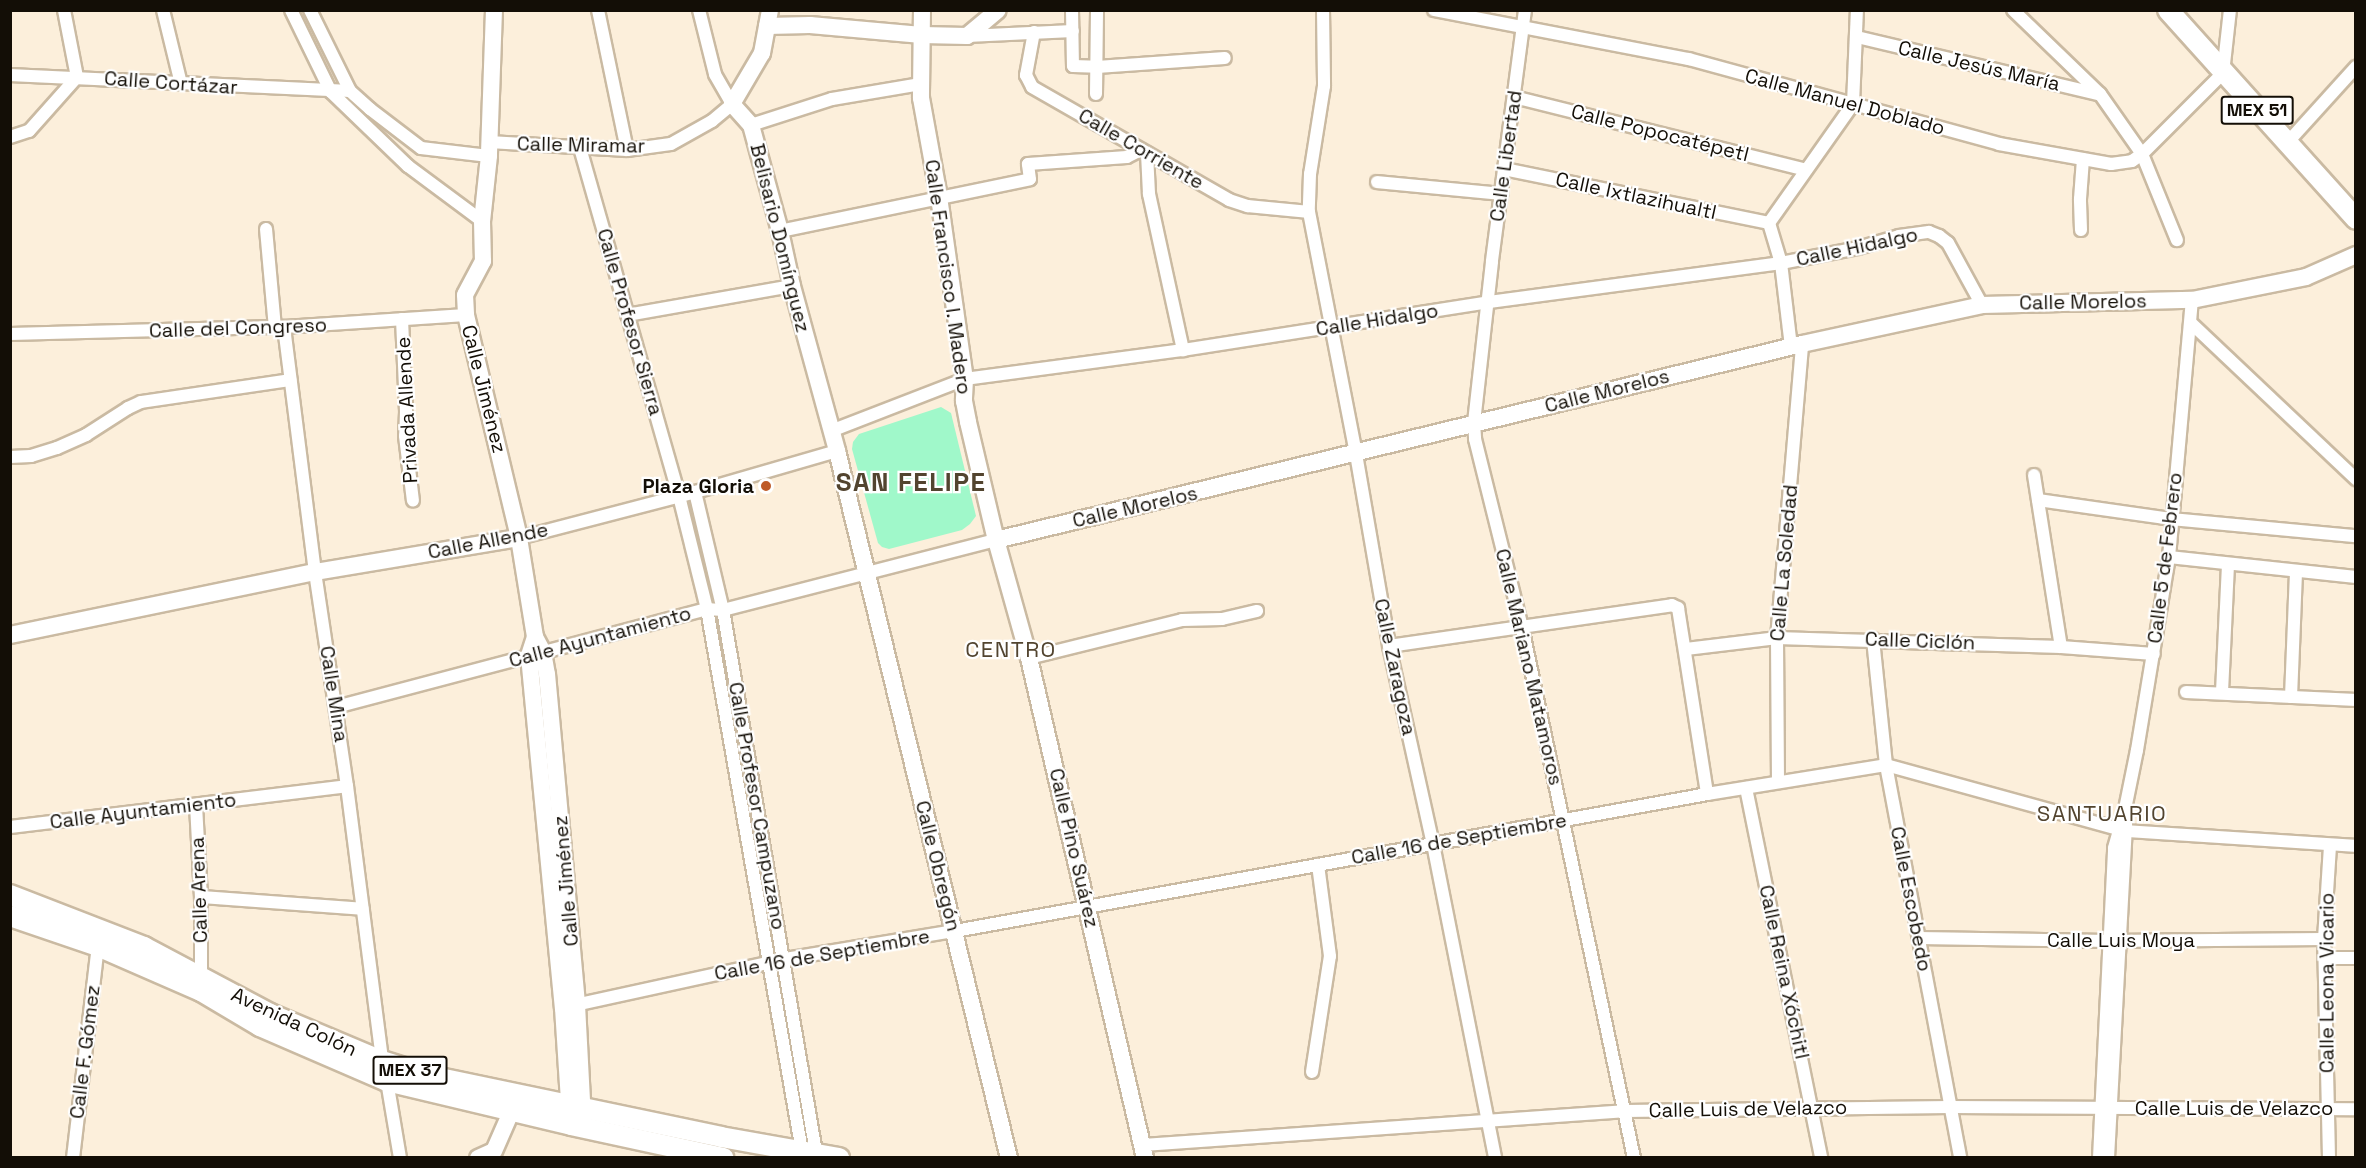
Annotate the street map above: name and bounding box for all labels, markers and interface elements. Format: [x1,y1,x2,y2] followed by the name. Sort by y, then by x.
[1896,36,2062,96] street label: Calle Jesús María
[1742,64,1948,140] street label: Calle Manuel Doblado
[103,66,239,100] street label: Calle Cortázar
[1485,89,1527,223] street label: Calle Libertad
[2220,95,2294,125] road number: MEX 51
[1569,99,1751,167] street label: Calle Popocatépetl
[1074,103,1208,195] street label: Calle Corriente
[517,132,645,158] street label: Calle Miramar
[745,141,815,335] street label: Belisario Domínguez
[920,158,976,396] street label: Calle Francisco I. Madero
[1553,167,1719,225] street label: Calle Ixtlazihualtl
[1794,222,1920,272] street label: Calle Hidalgo
[592,226,668,418] street label: Calle Profesor Sierra
[2019,289,2147,315] street label: Calle Morelos
[1314,298,1440,342] street label: Calle Hidalgo
[149,313,327,343] street label: Calle del Congreso
[456,322,512,456] street label: Calle Jiménez
[391,336,423,484] street label: Privada Allende
[1542,364,1672,418] street label: Calle Morelos
[836,467,986,499] district label: SAN FELIPE
[2143,471,2187,645] street label: Calle 5 de Febrero
[642,474,754,498] place label: Plaza Gloria
[759,479,773,493] marker: Plaza Gloria
[1070,481,1200,533] street label: Calle Morelos
[1765,484,1803,642] street label: Calle La Soledad
[426,518,550,564] street label: Calle Allende
[1490,546,1568,788] street label: Calle Mariano Matamoros
[1369,596,1421,738] street label: Calle Zaragoza
[506,601,694,673] street label: Calle Ayuntamiento
[1864,627,1976,655] street label: Calle Ciclón
[965,637,1057,663] district label: CENTRO
[315,644,353,744] street label: Calle Mina
[723,680,791,932] street label: Calle Profesor Campuzano
[1044,766,1104,930] street label: Calle Pino Suárez
[48,788,238,834] street label: Calle Ayuntamiento
[910,798,966,934] street label: Calle Obregón
[2037,801,2167,827] district label: SANTUARIO
[1349,808,1569,870] street label: Calle 16 de Septiembre
[548,815,584,947] street label: Calle Jiménez
[1885,824,1937,974] street label: Calle Escobedo
[185,836,213,944] street label: Calle Arena
[1754,883,1814,1061] street label: Calle Reina Xóchitl
[2315,893,2339,1073] street label: Calle Leona Vicario
[712,924,932,986] street label: Calle 16 de Septiembre
[2047,928,2195,952] street label: Calle Luis Moya
[227,982,361,1062] street label: Avenida Colón
[65,983,105,1121] street label: Calle F. Gómez
[372,1055,448,1085] road number: MEX 37
[1648,1095,1848,1123] street label: Calle Luis de Velazco
[2135,1096,2333,1120] street label: Calle Luis de Velazco

